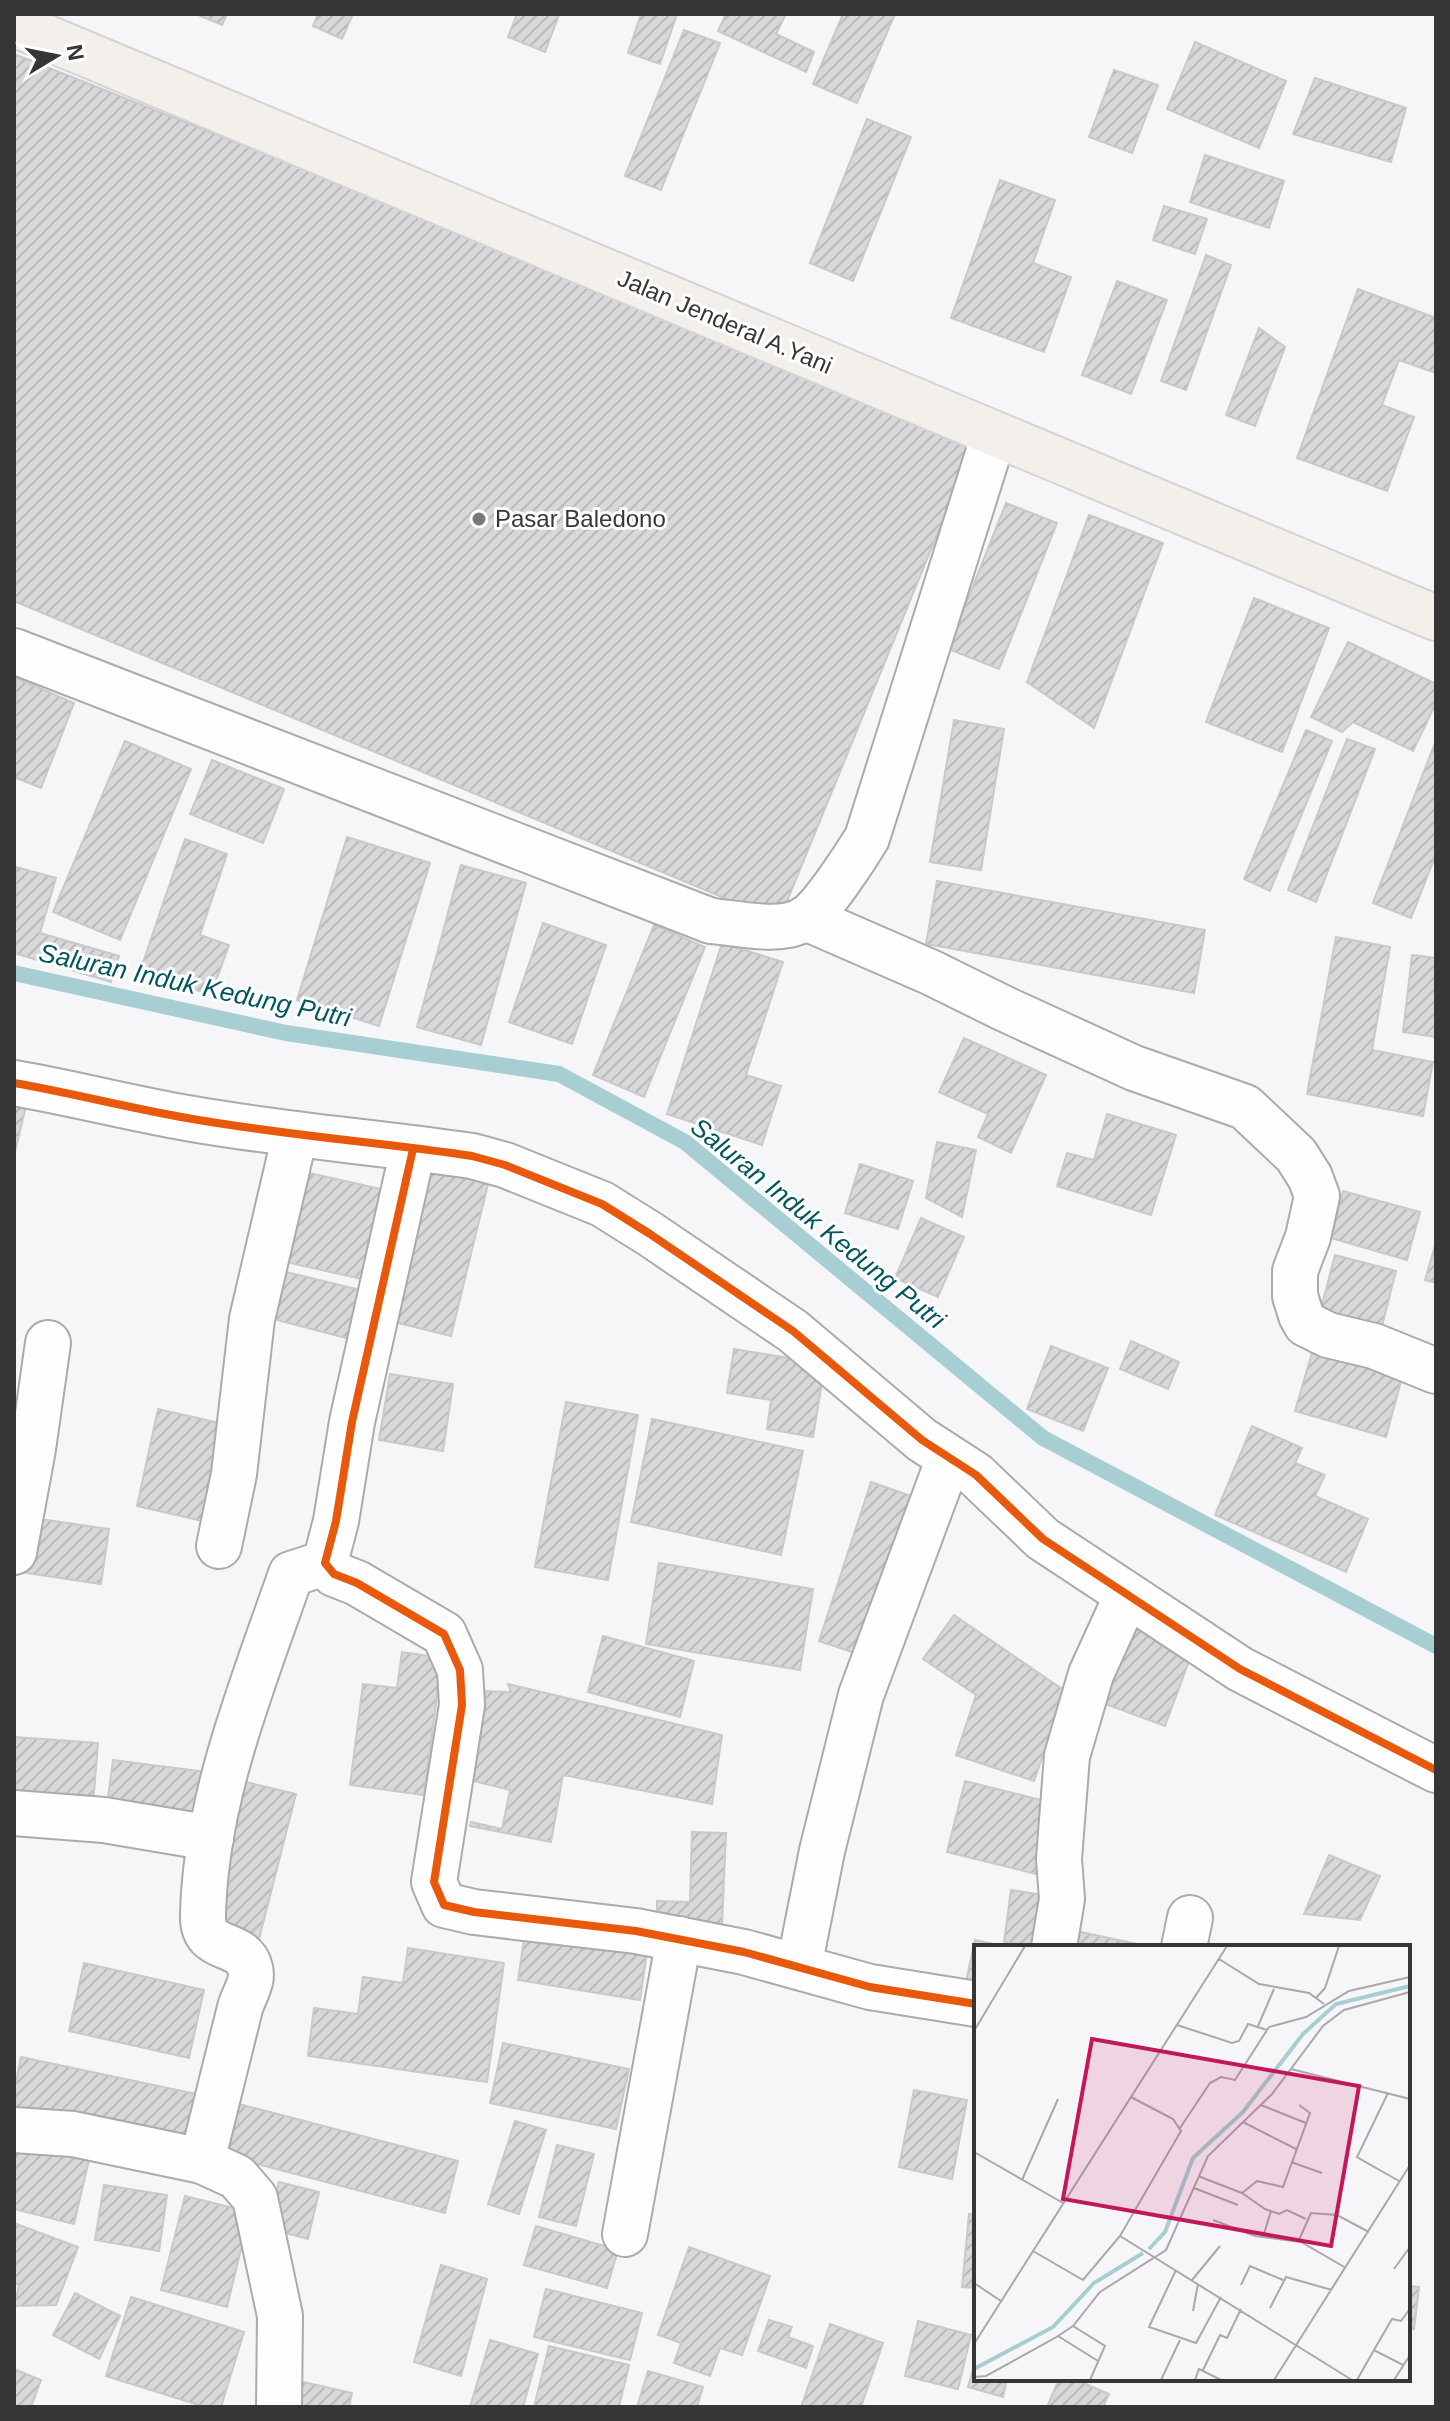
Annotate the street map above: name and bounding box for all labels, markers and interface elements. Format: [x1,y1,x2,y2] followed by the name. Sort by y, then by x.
[16,16,96,96] north arrow
[62,43,89,63] text: N
[614,264,837,379] street label: Jalan Jenderal A.Yani
[495,505,666,532] place label: Pasar Baledono
[470,510,488,528] marker: Pasar Baledono
[36,937,355,1033] water label: Saluran Induk Kedung Putri
[685,1111,952,1335] water label: Saluran Induk Kedung Putri
[974,1945,1410,2381] inset map

